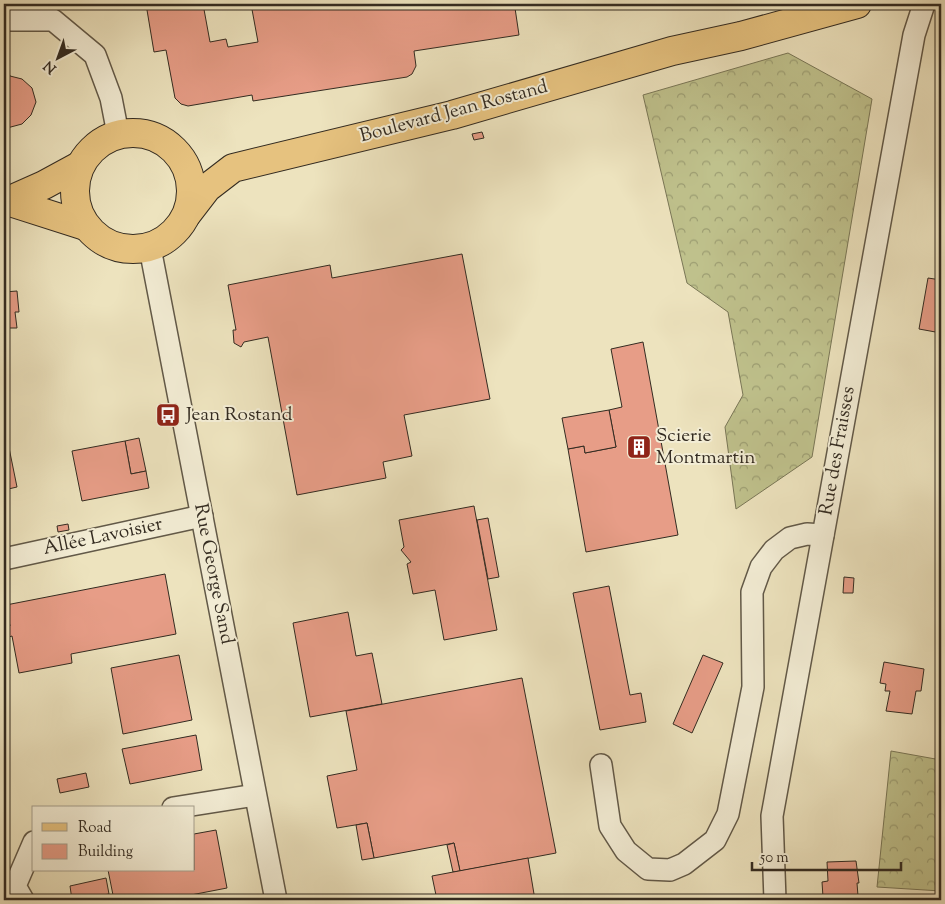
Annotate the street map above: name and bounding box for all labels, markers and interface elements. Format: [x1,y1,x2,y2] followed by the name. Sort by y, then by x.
[32,32,82,82] north arrow
[40,55,62,78] text: N
[357,74,551,150] street label: Boulevard Jean Rostand
[813,384,863,518] street label: Rue des Fraisses
[155,402,181,428] bus stop icon: Jean Rostand
[185,402,293,429] place label: Jean Rostand
[656,423,756,472] place label: Scierie Montmartin
[626,434,652,460] building icon: Scierie Montmartin
[186,501,240,647] street label: Rue George Sand
[41,511,165,563] street label: Allée Lavoisier
[32,806,195,872] legend
[78,818,112,839] text: Road
[752,839,901,871] scale bar
[78,842,133,863] text: Building
[759,848,789,869] text: 50 m

